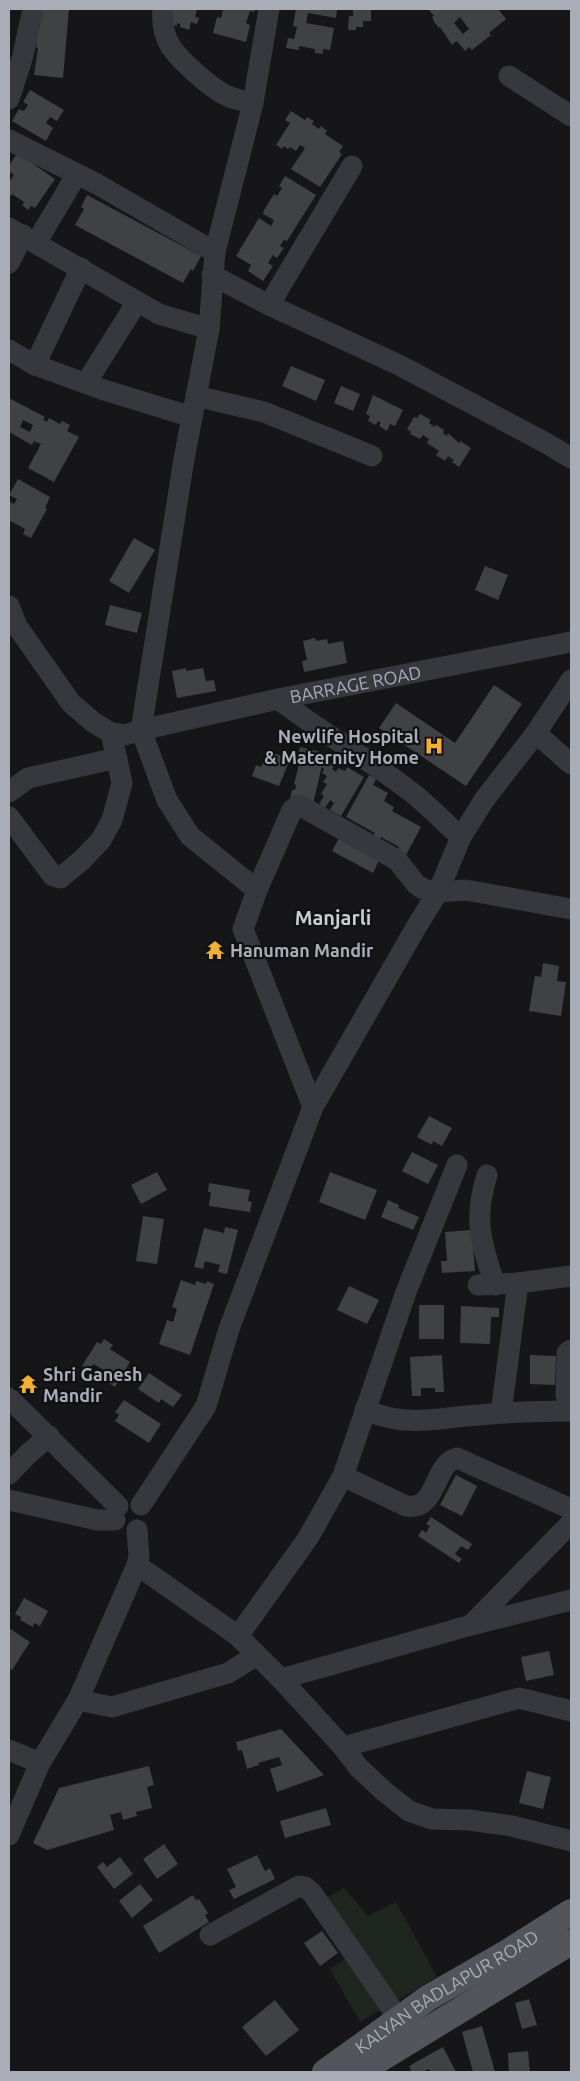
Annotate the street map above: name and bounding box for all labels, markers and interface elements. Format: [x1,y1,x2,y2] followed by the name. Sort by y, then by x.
[288,661,423,706] street label: BARRAGE ROAD
[264,726,420,767] place label: Newlife Hospital & Maternity Home
[423,735,445,757] hospital icon: Newlife Hospital & Maternity Home
[295,906,371,929] district label: Manjarli
[204,939,226,961] temple icon: Hanuman Mandir
[230,940,374,960] place label: Hanuman Mandir
[43,1364,143,1405] place label: Shri Ganesh Mandir
[17,1373,39,1395] temple icon: Shri Ganesh Mandir
[351,1926,542,2057] street label: KALYAN BADLAPUR ROAD

